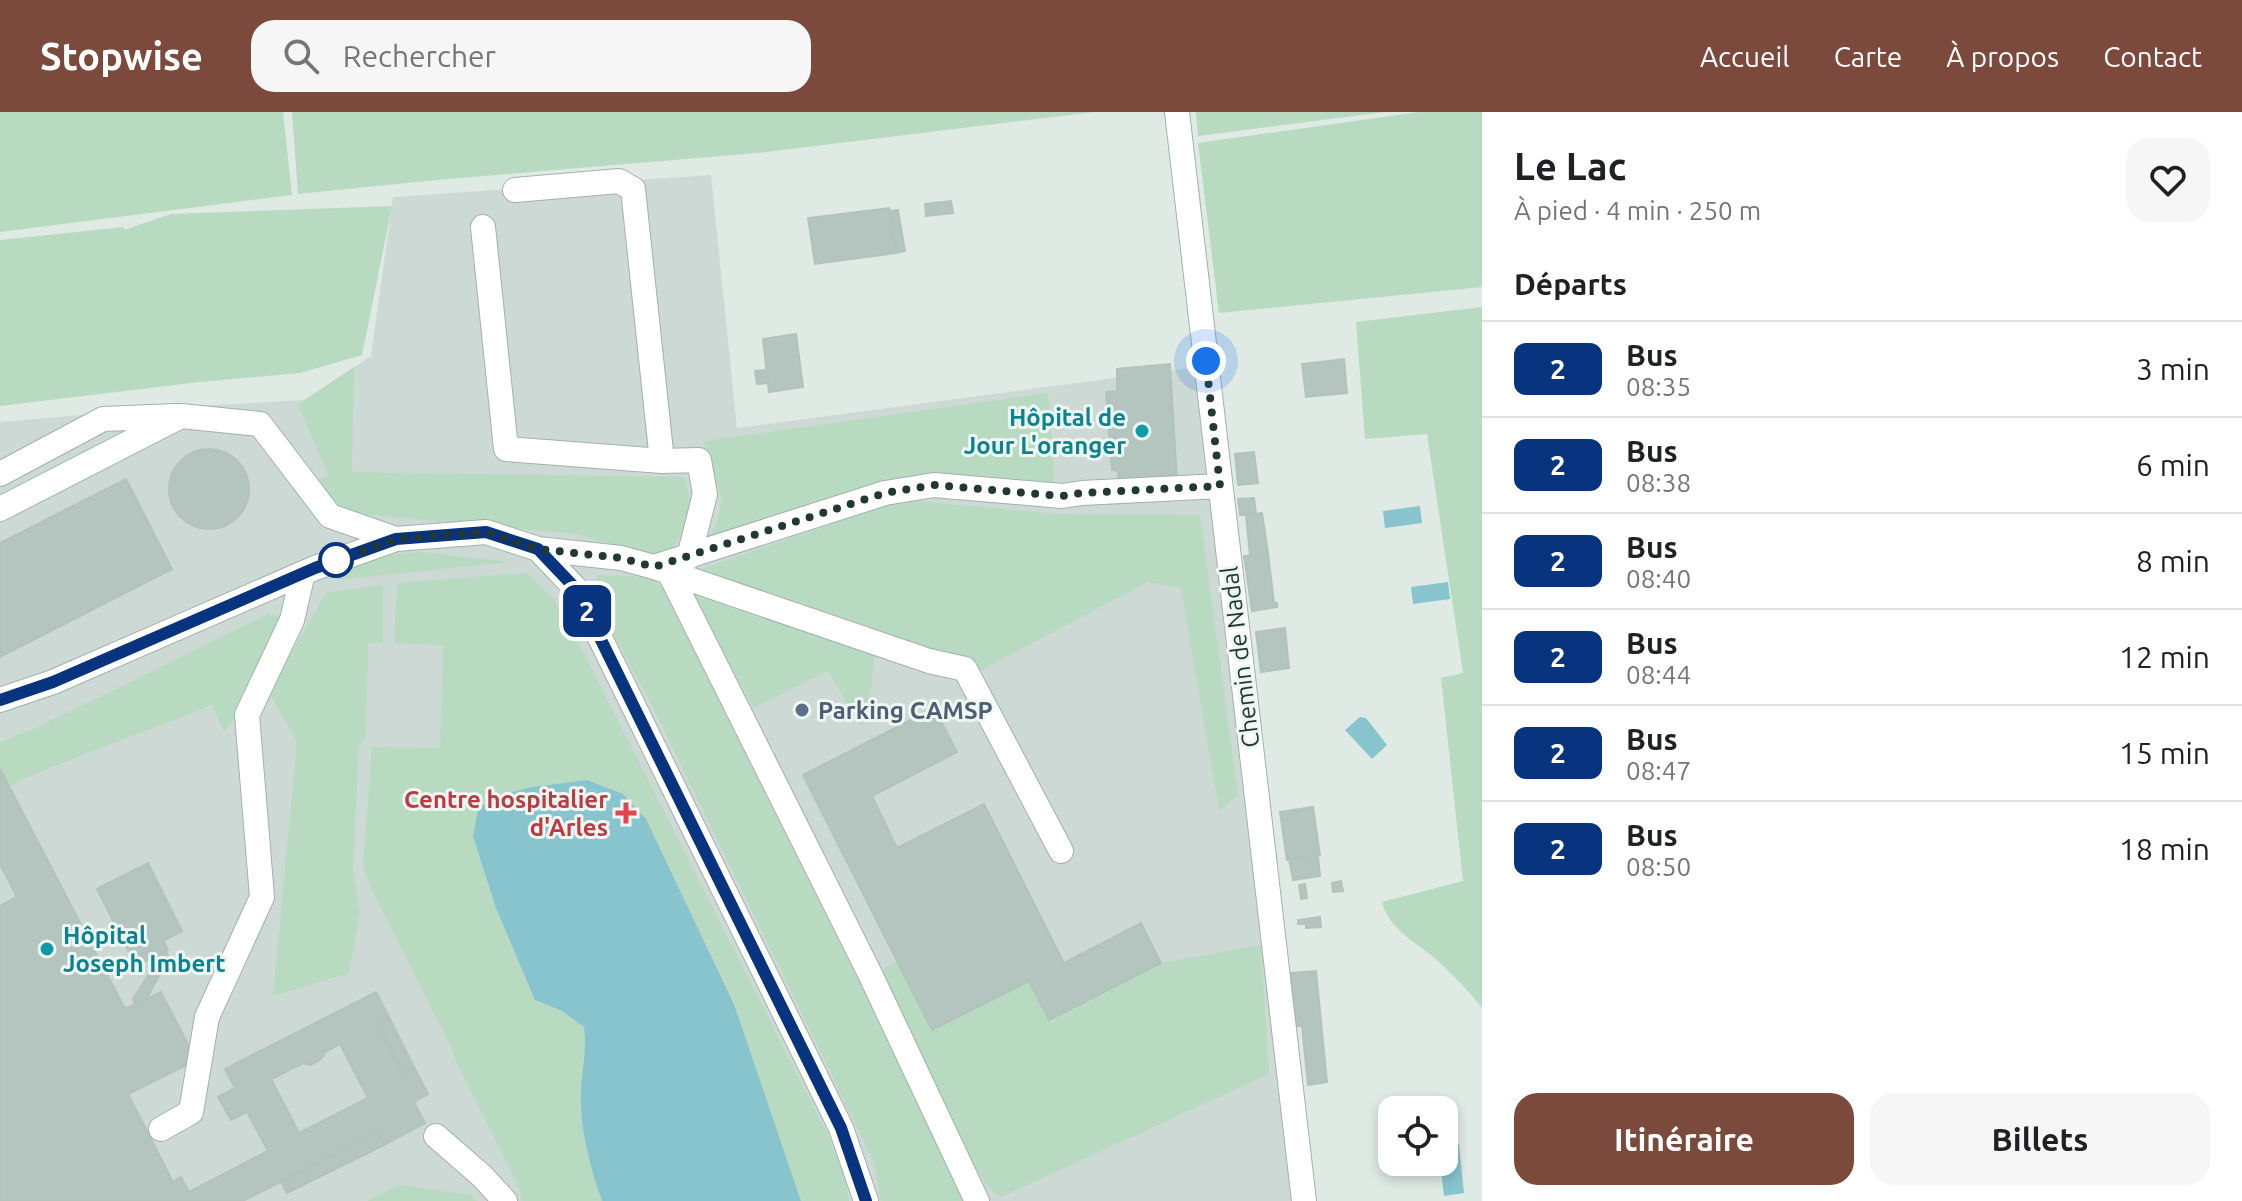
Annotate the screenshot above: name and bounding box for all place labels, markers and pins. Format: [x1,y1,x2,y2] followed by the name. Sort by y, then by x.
[964,404,1126,459] place label: Hôpital de Jour L'oranger
[1133,422,1151,440] marker: Hôpital de Jour L'oranger
[319,543,353,577] unlabelled marker
[818,697,993,724] place label: Parking CAMSP
[793,701,811,719] marker: Parking CAMSP
[404,786,608,841] place label: Centre hospitalier d'Arles
[615,802,637,824] marker: Centre hospitalier d'Arles
[63,922,226,977] place label: Hôpital Joseph Imbert
[38,940,56,958] marker: Hôpital Joseph Imbert

